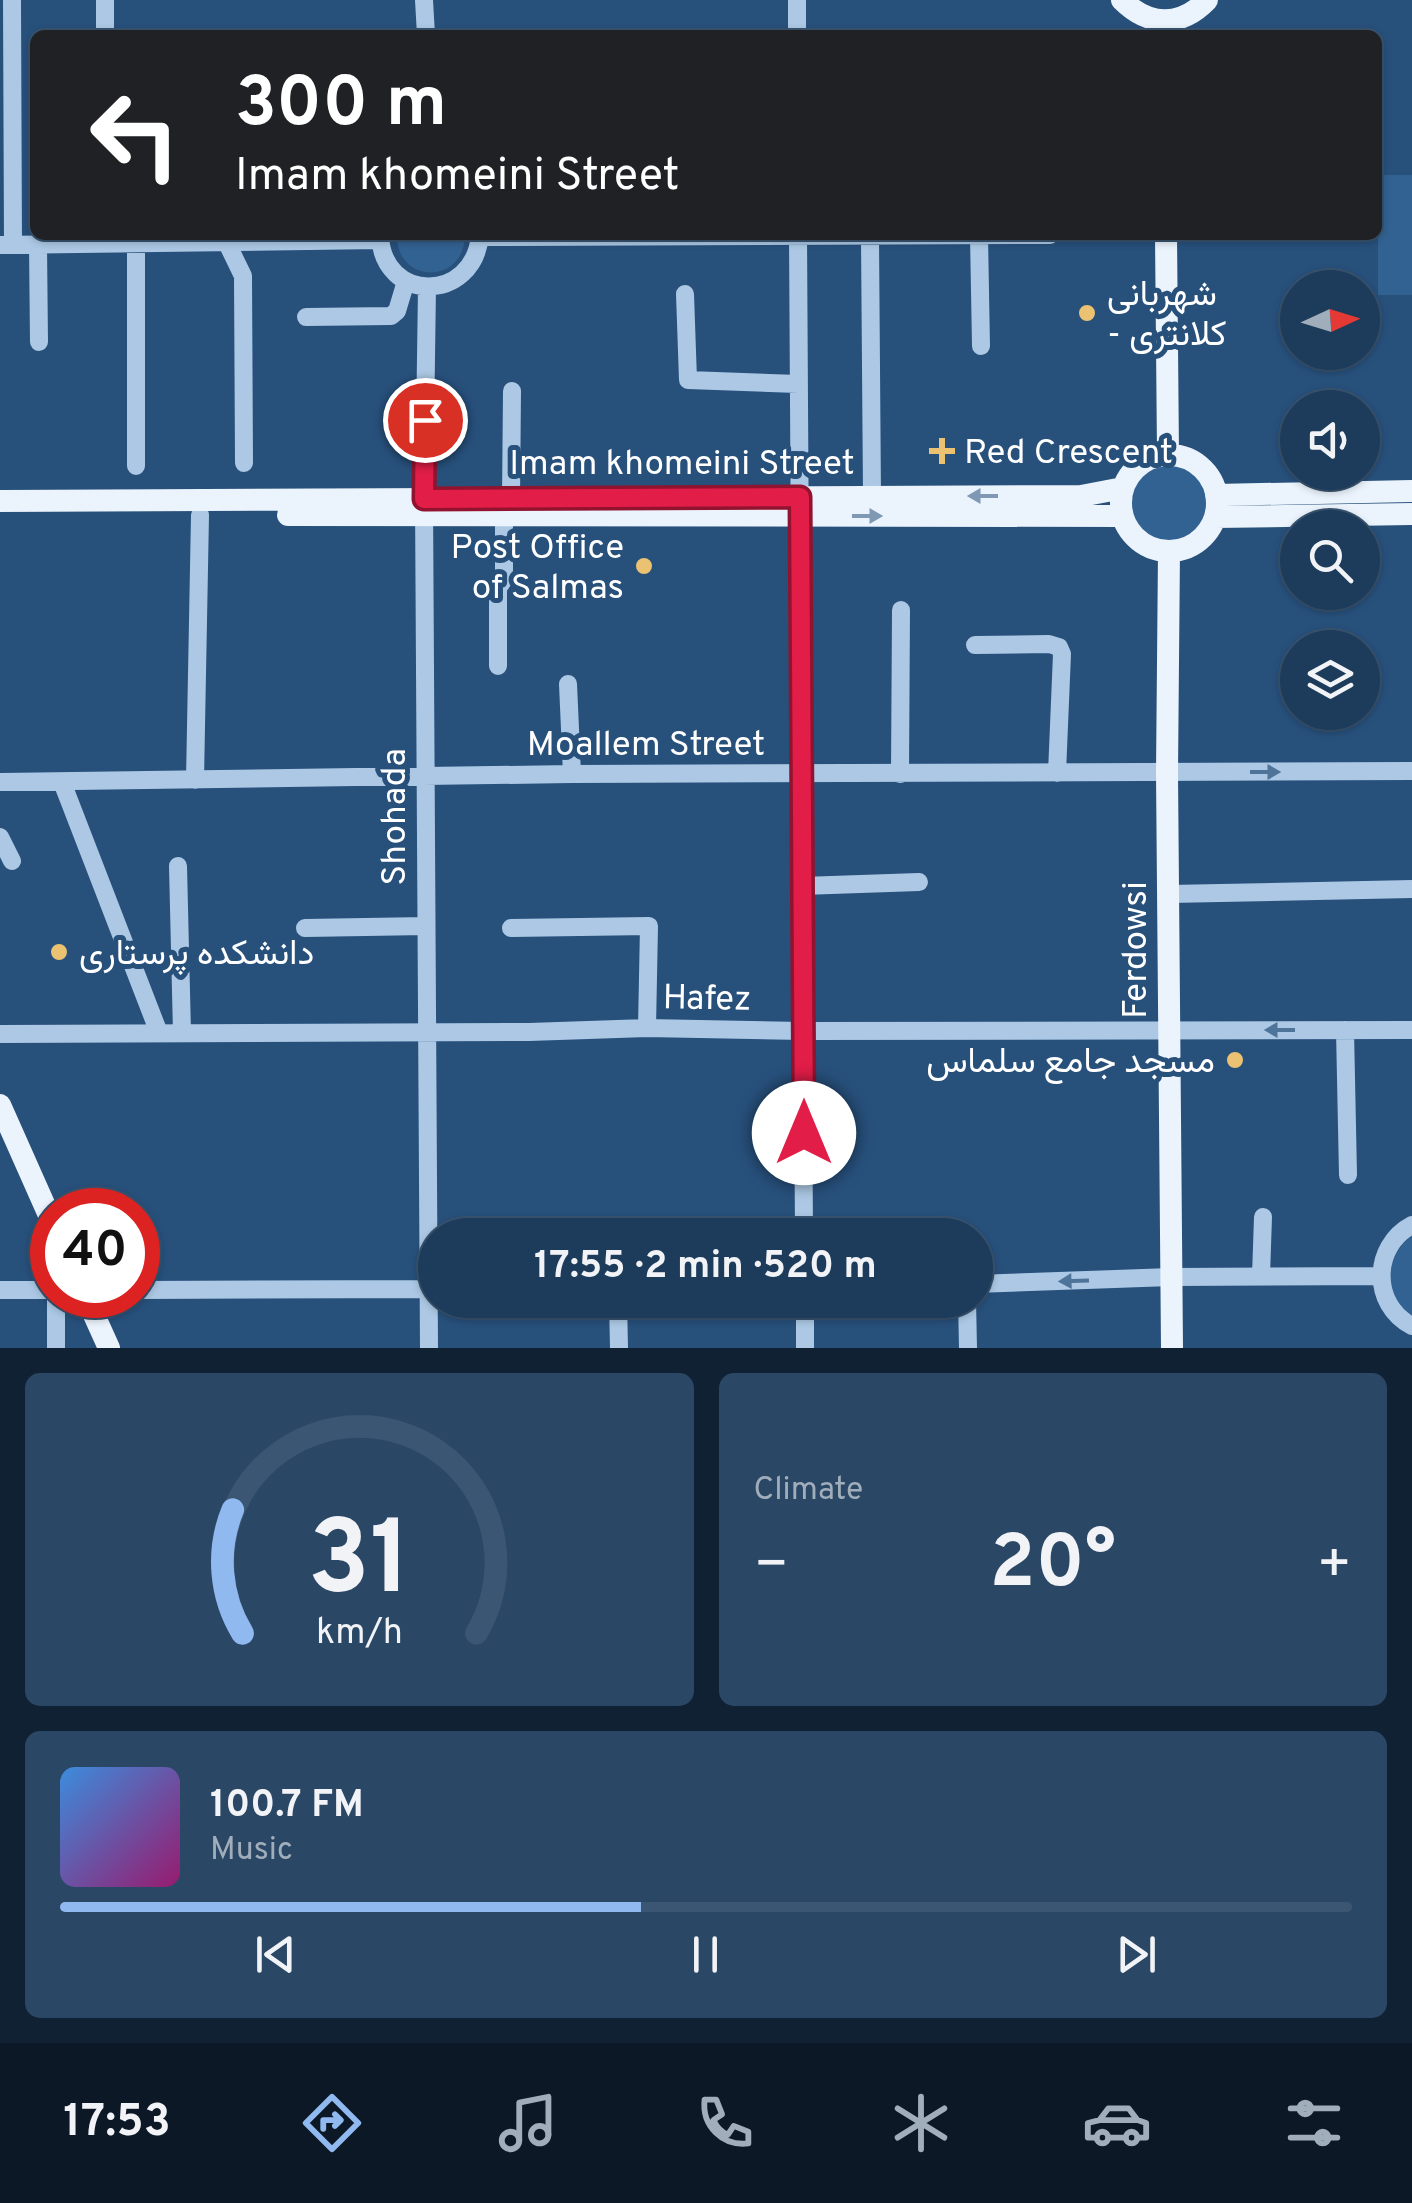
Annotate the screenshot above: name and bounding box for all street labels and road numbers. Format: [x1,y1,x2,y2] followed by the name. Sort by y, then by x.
[509,443,855,487] street label: Imam khomeini Street
[527,724,765,768] street label: Moallem Street
[374,748,418,886] street label: Shohada
[1115,881,1159,1019] street label: Ferdowsi
[662,977,752,1023] street label: Hafez

